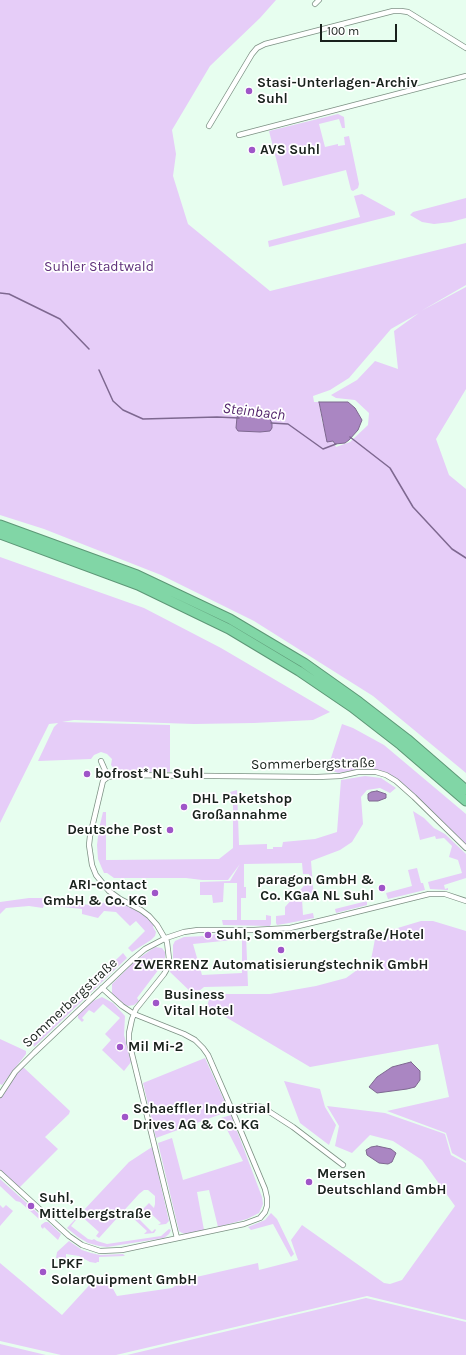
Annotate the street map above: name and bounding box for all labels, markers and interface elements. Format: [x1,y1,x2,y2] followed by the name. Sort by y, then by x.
[322,16,399,42] scale bar
[327,24,359,38] text: 100 m
[257,75,418,108] place label: Stasi-Unterlagen-Archiv Suhl
[244,86,254,96] marker: Stasi-Unterlagen-Archiv Suhl
[260,142,320,158] place label: AVS Suhl
[247,145,257,155] marker: AVS Suhl
[44,259,154,275] park label: Suhler Stadtwald
[222,399,286,425] water label: Steinbach
[251,755,375,773] street label: Sommerbergstraße
[95,766,203,782] place label: bofrost* NL Suhl
[82,769,92,779] marker: bofrost* NL Suhl
[192,791,292,824] place label: DHL Paketshop Großannahme
[179,802,189,812] marker: DHL Paketshop Großannahme
[67,822,162,838] place label: Deutsche Post
[165,825,175,835] marker: Deutsche Post
[257,872,374,904] place label: paragon GmbH & Co. KGaA NL Suhl
[43,877,147,910] place label: ARI-contact GmbH & Co. KG
[377,883,387,893] marker: paragon GmbH & Co. KGaA NL Suhl
[150,888,160,898] marker: ARI-contact GmbH & Co. KG
[216,927,424,943] place label: Suhl, Sommerbergstraße/Hotel
[203,930,213,940] marker: Suhl, Sommerbergstraße/Hotel
[276,945,286,955] marker: ZWERRENZ Automatisierungstechnik GmbH
[19,955,121,1051] street label: Sommerbergstraße
[134,957,428,973] place label: ZWERRENZ Automatisierungstechnik GmbH
[164,987,234,1020] place label: Business Vital Hotel
[151,998,161,1008] marker: Business Vital Hotel
[128,1039,183,1055] place label: Mil Mi-2
[115,1042,125,1052] marker: Mil Mi-2
[133,1101,270,1134] place label: Schaeffler Industrial Drives AG & Co. KG
[120,1112,130,1122] marker: Schaeffler Industrial Drives AG & Co. KG
[317,1166,446,1198] place label: Mersen Deutschland GmbH
[304,1177,314,1187] marker: Mersen Deutschland GmbH
[39,1190,151,1222] place label: Suhl, Mittelbergstraße
[26,1201,36,1211] marker: Suhl, Mittelbergstraße
[51,1256,197,1288] place label: LPKF SolarQuipment GmbH
[38,1267,48,1277] marker: LPKF SolarQuipment GmbH

